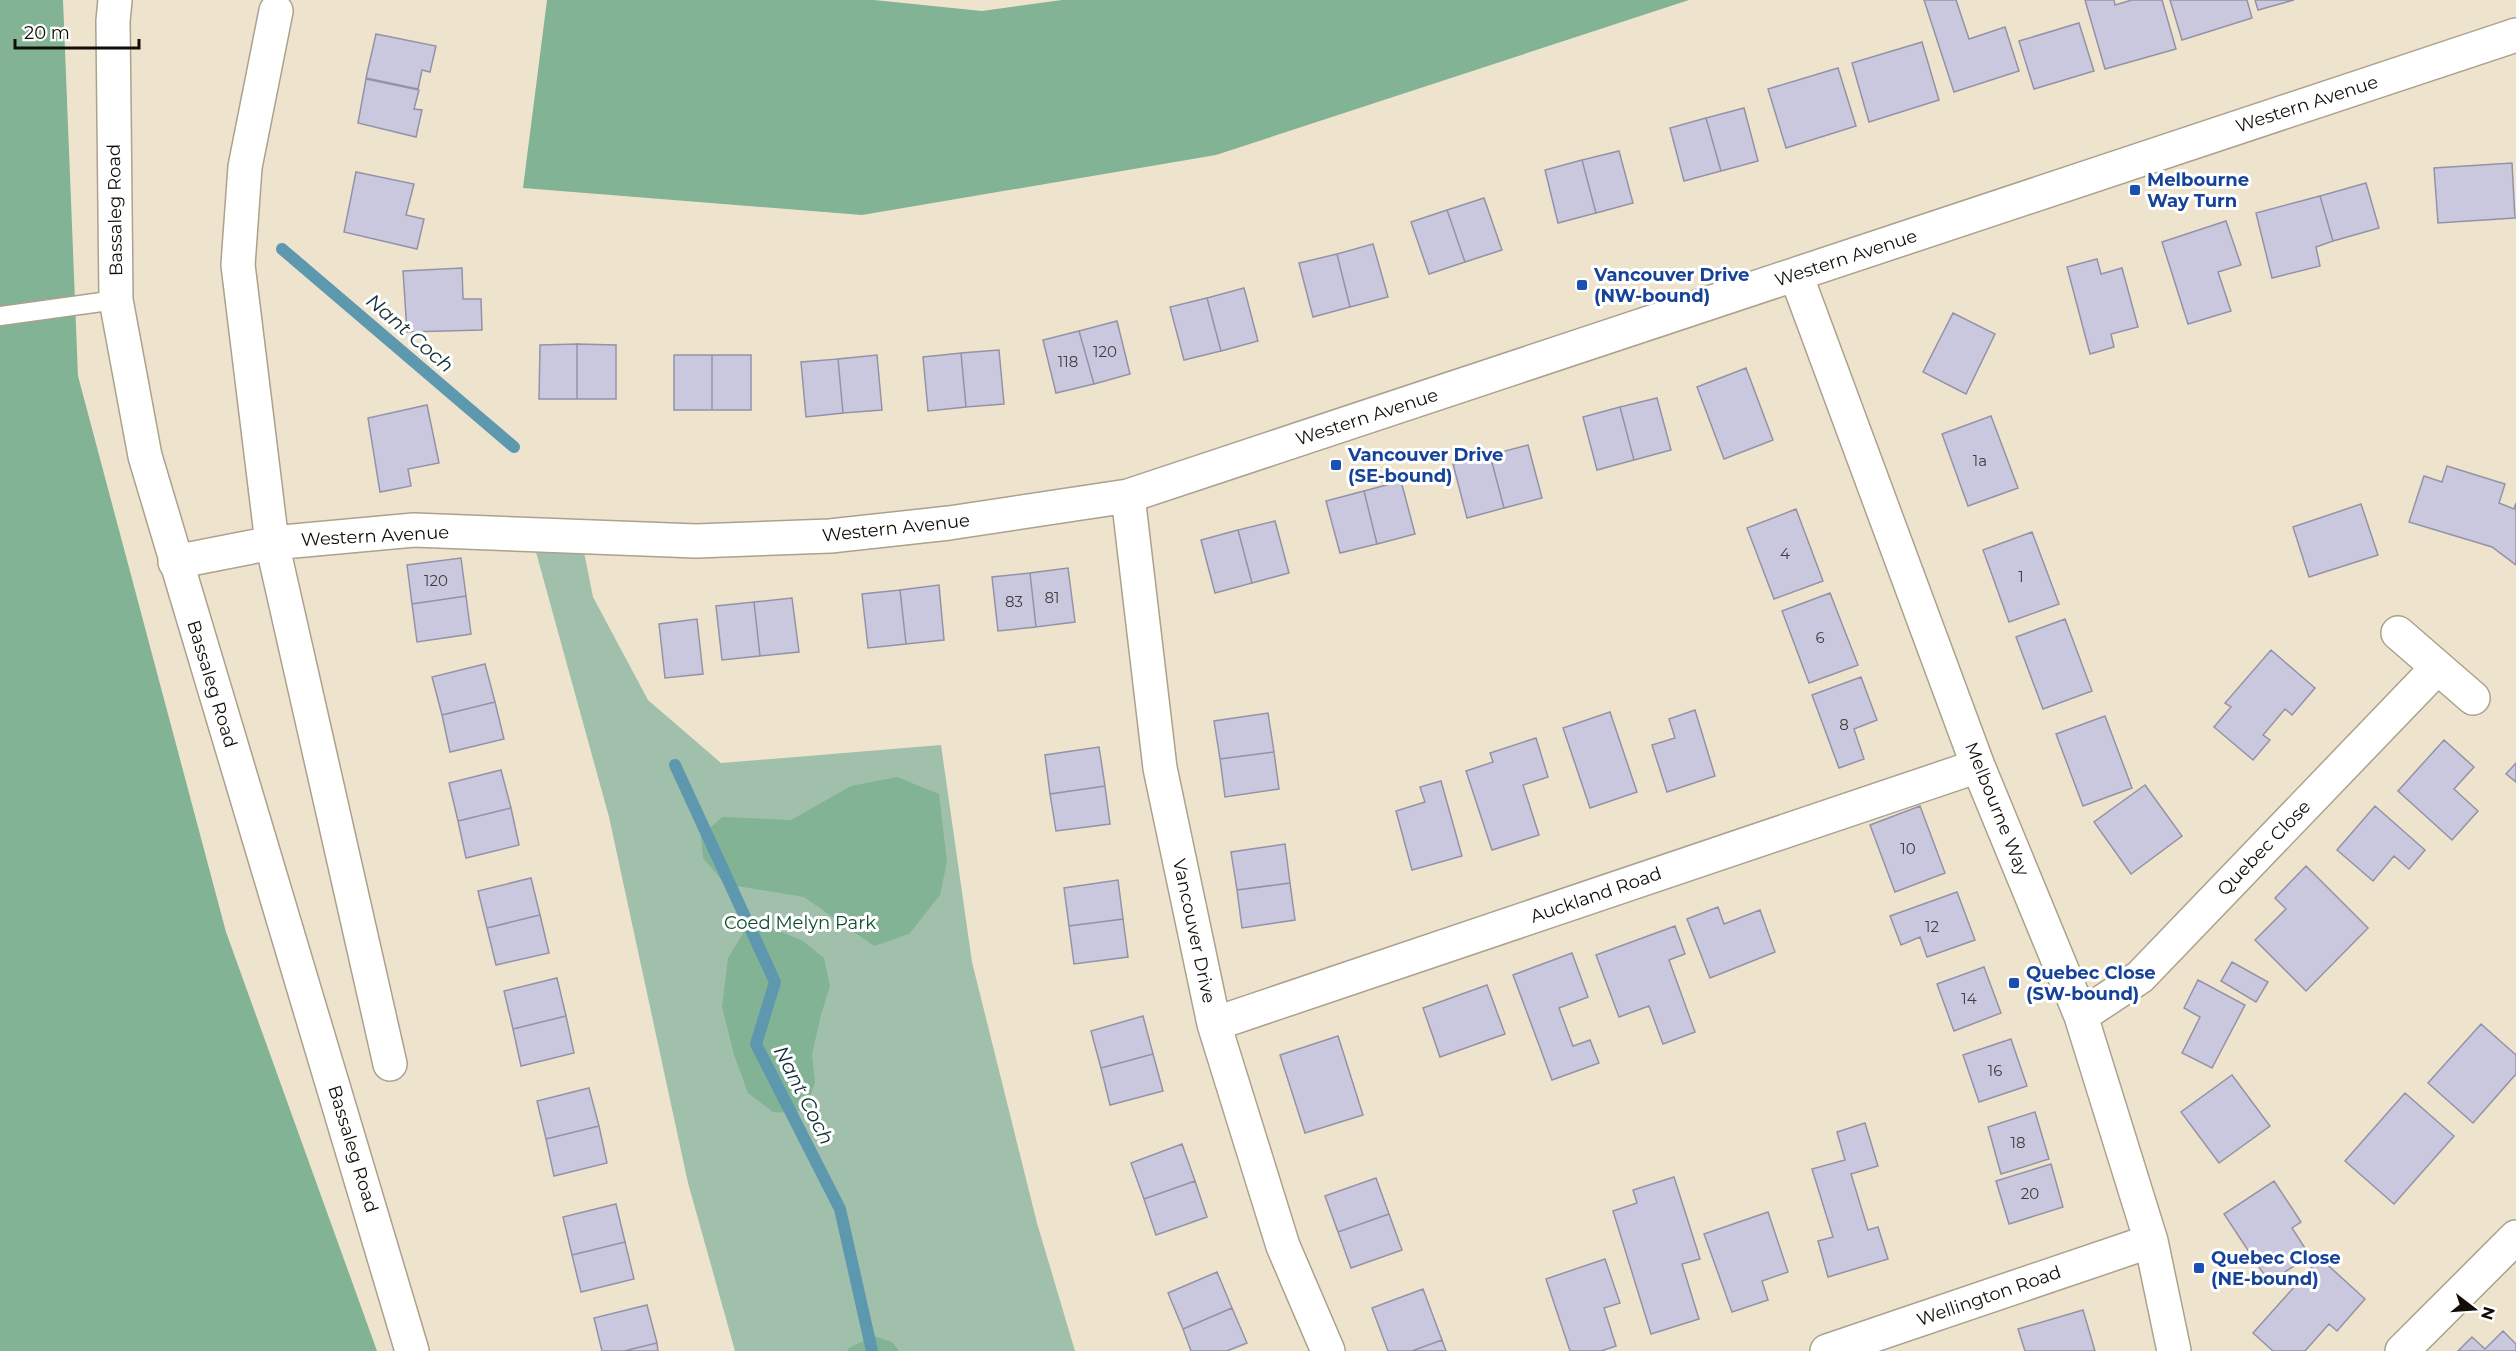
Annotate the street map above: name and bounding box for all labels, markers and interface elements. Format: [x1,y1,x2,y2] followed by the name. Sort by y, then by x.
[15,12,140,50] scale bar
[24,22,70,44] text: 20 m
[2233,71,2381,137] street label: Western Avenue
[103,144,127,276] street label: Bassaleg Road
[2147,169,2249,212] place label: Melbourne Way Turn
[2128,183,2142,197] marker: Melbourne Way Turn
[1772,225,1920,291] street label: Western Avenue
[1593,264,1749,307] place label: Vancouver Drive (NW-bound)
[1575,278,1589,292] marker: Vancouver Drive (NW-bound)
[361,289,459,377] water label: Nant Coch
[1093,342,1117,361] house number: 120
[1058,352,1078,371] house number: 118
[1293,384,1441,450] street label: Western Avenue
[1347,444,1503,487] place label: Vancouver Drive (SE-bound)
[1973,451,1987,470] house number: 1a
[1329,458,1343,472] marker: Vancouver Drive (SE-bound)
[821,509,971,547] street label: Western Avenue
[300,521,450,551] street label: Western Avenue
[1780,544,1790,563] house number: 4
[2018,567,2024,586] house number: 1
[424,571,448,590] house number: 120
[1045,588,1060,607] house number: 81
[1005,592,1023,611] house number: 83
[182,618,242,750] street label: Bassaleg Road
[1815,628,1825,647] house number: 6
[1839,715,1849,734] house number: 8
[1960,739,2034,879] street label: Melbourne Way
[2213,795,2315,900] street label: Quebec Close
[1900,839,1916,858] house number: 10
[1168,857,1220,1005] street label: Vancouver Drive
[1528,862,1664,928] street label: Auckland Road
[724,912,876,934] park label: Coed Melyn Park
[1925,917,1939,936] house number: 12
[2026,962,2156,1005] place label: Quebec Close (SW-bound)
[2007,976,2021,990] marker: Quebec Close (SW-bound)
[1961,989,1977,1008] house number: 14
[769,1042,839,1148] water label: Nant Coch
[1988,1061,2002,1080] house number: 16
[323,1083,383,1215] street label: Bassaleg Road
[2011,1133,2026,1152] house number: 18
[2021,1184,2039,1203] house number: 20
[2211,1247,2341,1290] place label: Quebec Close (NE-bound)
[1914,1261,2064,1331] street label: Wellington Road
[2192,1261,2206,1275] marker: Quebec Close (NE-bound)
[2444,1279,2504,1339] north arrow
[2477,1304,2499,1322] text: N

